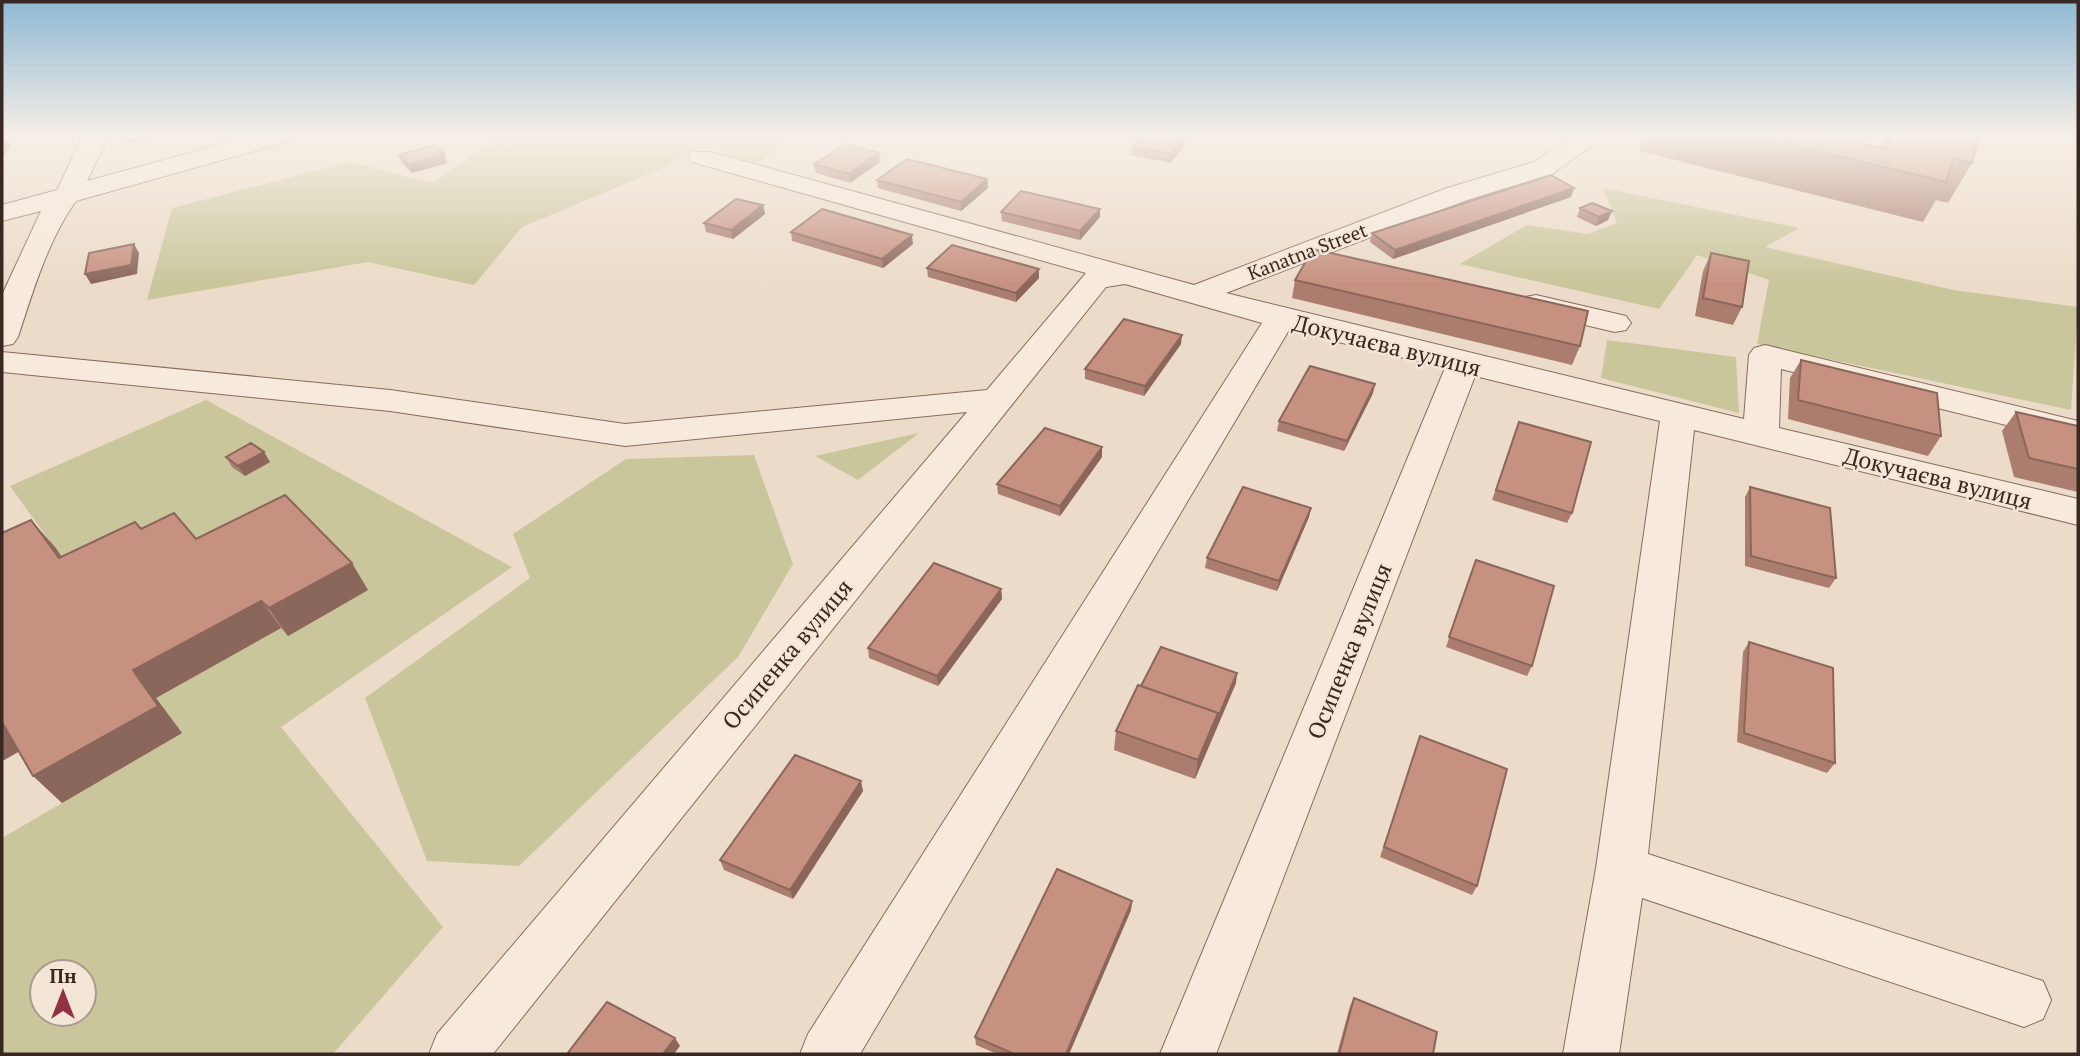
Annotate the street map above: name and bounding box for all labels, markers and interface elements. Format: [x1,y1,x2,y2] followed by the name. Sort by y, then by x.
[1244,217,1370,285] street label: Kanatna Street
[1290,307,1484,383] street label: Докучаєва вулиця
[1841,440,2035,516] street label: Докучаєва вулиця
[1300,558,1398,744] street label: Осипенка вулиця
[715,572,859,736] street label: Осипенка вулиця
[28,958,98,1028] north arrow
[49,963,77,988] text: Пн

